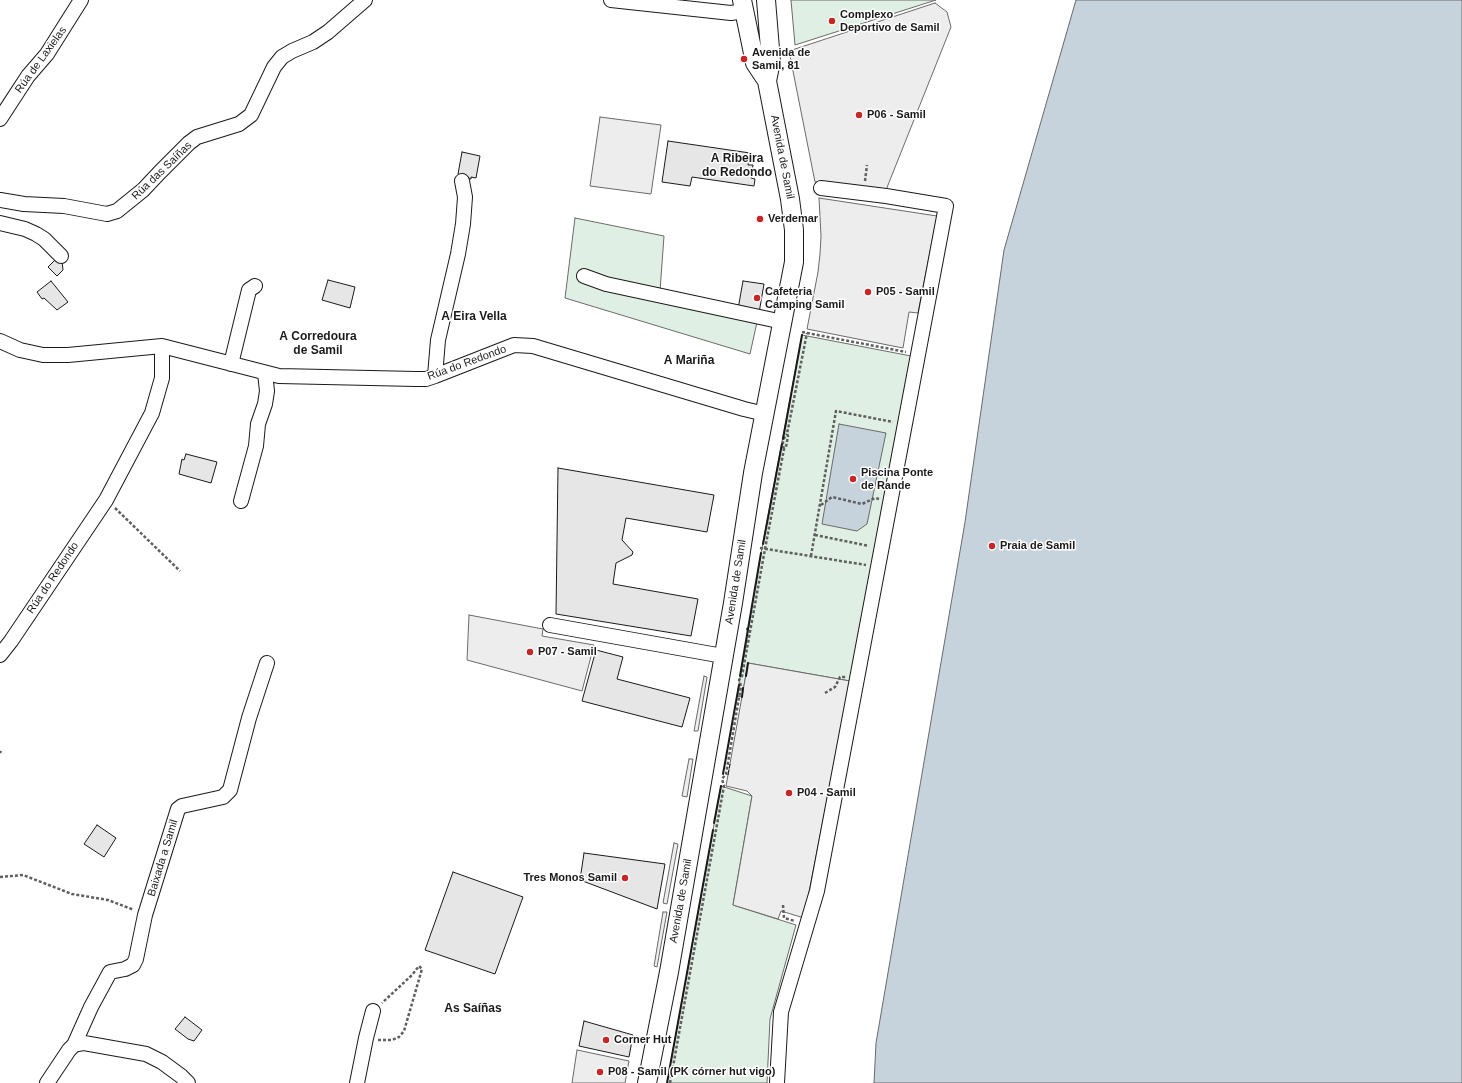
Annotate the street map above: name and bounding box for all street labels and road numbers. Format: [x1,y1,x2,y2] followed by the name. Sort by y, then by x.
[12,24,70,96] street label: Rúa de Laxielas
[767,114,797,200] street label: Avenida de Samil
[129,139,195,203] street label: Rúa das Saíñas
[426,343,508,383] street label: Rúa do Redondo
[723,539,749,625] street label: Avenida de Samil
[24,540,82,616] street label: Rúa do Redondo
[145,818,181,898] street label: Baixada a Samil
[667,858,695,944] street label: Avenida de Samil

